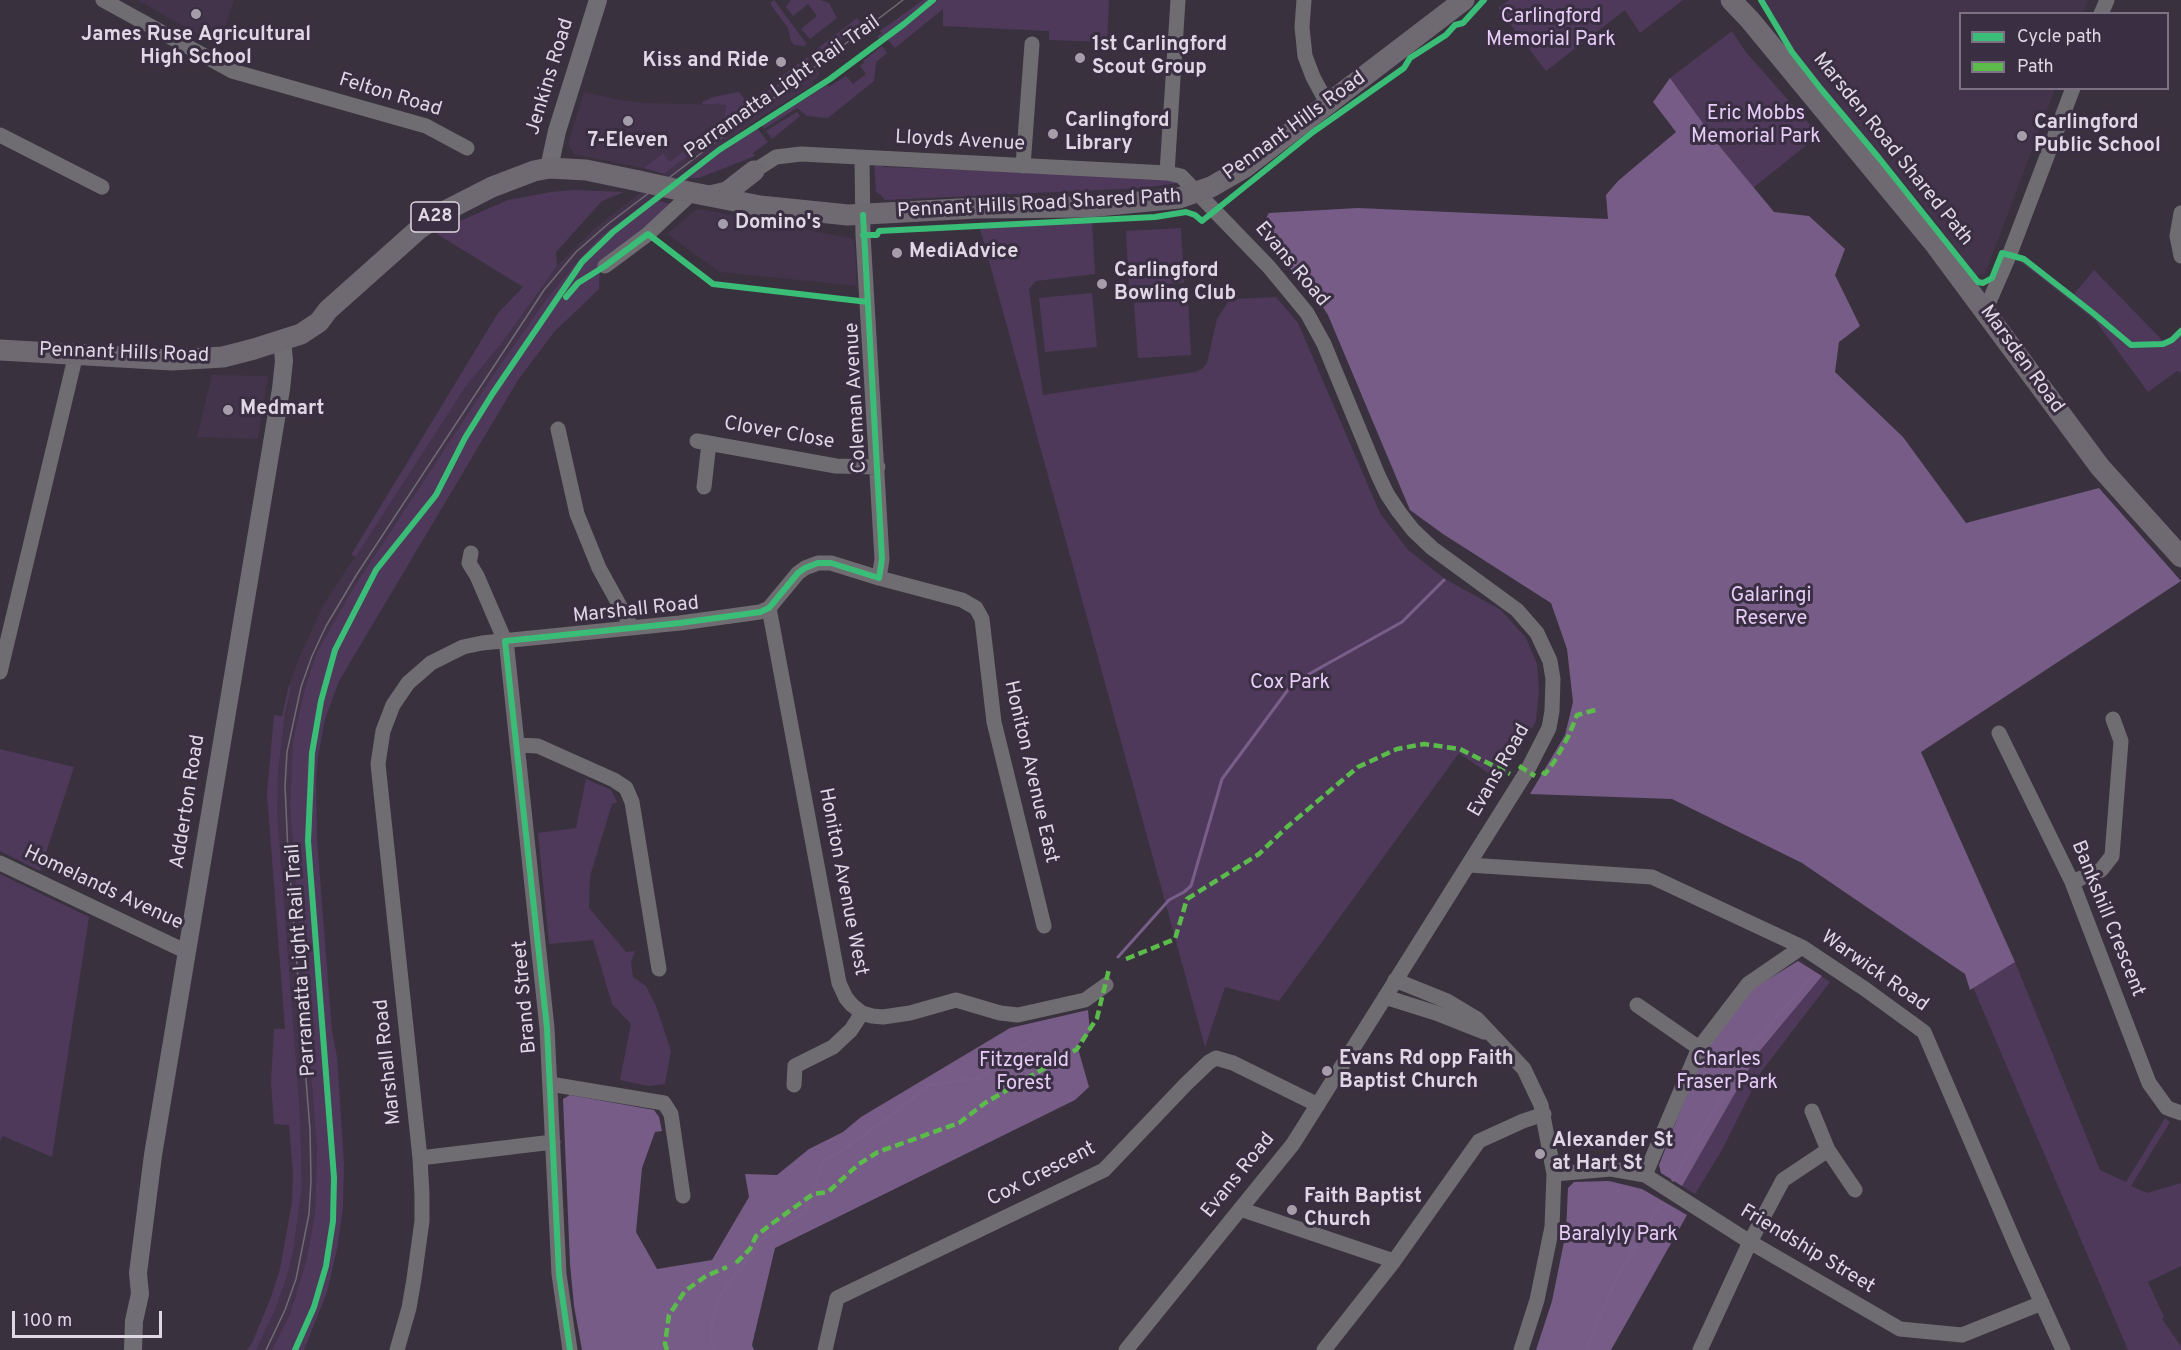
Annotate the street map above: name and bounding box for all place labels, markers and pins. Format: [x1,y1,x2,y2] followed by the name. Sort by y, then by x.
[189,7,203,21] marker: James Ruse Agricultural High School
[81,24,311,71] place label: James Ruse Agricultural High School
[1092,34,1227,81] place label: 1st Carlingford Scout Group
[643,50,769,74] place label: Kiss and Ride
[1073,51,1087,65] marker: 1st Carlingford Scout Group
[774,55,788,69] marker: Kiss and Ride
[1065,110,1170,157] place label: Carlingford Library
[2034,112,2161,159] place label: Carlingford Public School
[621,114,635,128] marker: 7-Eleven
[1046,127,1060,141] marker: Carlingford Library
[2015,129,2029,143] marker: Carlingford Public School
[588,130,668,154] place label: 7-Eleven
[735,212,821,236] place label: Domino's
[716,217,730,231] marker: Domino's
[909,241,1018,265] place label: MediAdvice
[890,246,904,260] marker: MediAdvice
[1114,260,1236,307] place label: Carlingford Bowling Club
[1095,277,1109,291] marker: Carlingford Bowling Club
[240,398,324,422] place label: Medmart
[221,403,235,417] marker: Medmart
[1339,1048,1514,1095] place label: Evans Rd opp Faith Baptist Church
[1320,1064,1334,1078] marker: Evans Rd opp Faith Baptist Church
[1552,1130,1673,1177] place label: Alexander St at Hart St
[1533,1147,1547,1161] marker: Alexander St at Hart St
[1304,1186,1422,1233] place label: Faith Baptist Church
[1285,1203,1299,1217] marker: Faith Baptist Church

